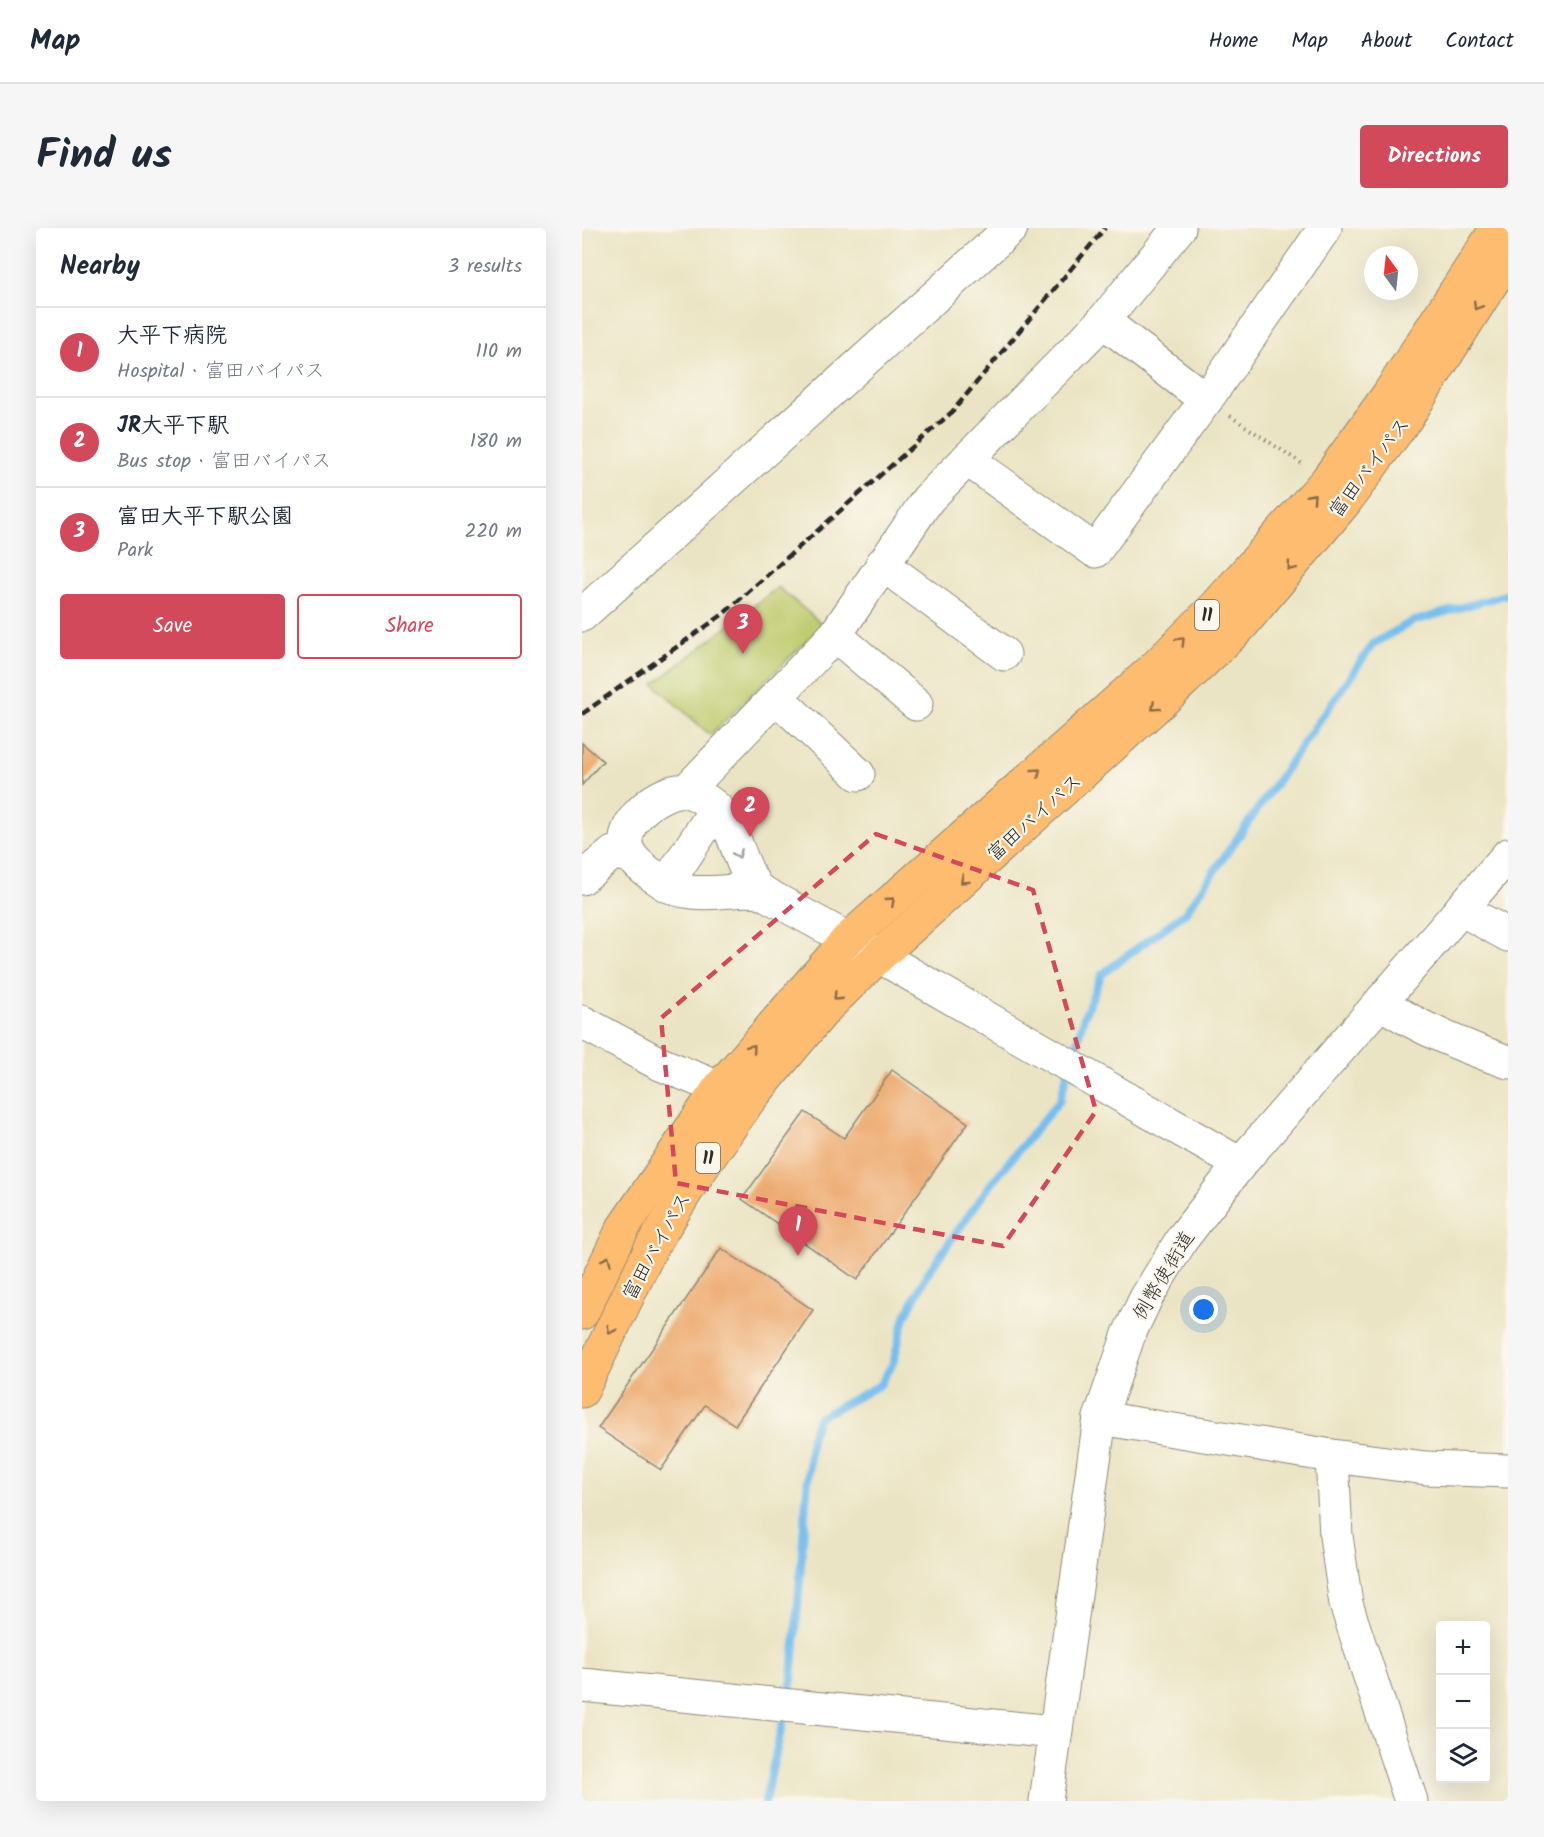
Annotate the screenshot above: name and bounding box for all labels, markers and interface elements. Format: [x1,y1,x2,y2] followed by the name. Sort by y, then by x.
[30,19,81,64] text: Map
[1209,25,1258,58] text: Home
[1291,25,1328,58] text: Map
[1361,25,1412,58] text: About
[1445,25,1514,58] text: Contact
[36,123,172,190] text: Find us
[1360,125,1508,188] button: Directions
[60,246,140,288] text: Nearby
[1364,246,1418,300] north arrow
[448,251,522,283] text: 3 results
[1472,300,1484,310] one-way arrow
[117,319,227,354] text: 大平下病院
[76,336,83,368] text: 1
[476,336,522,368] text: 110 m
[117,356,325,388] text: Hospital · 富田バイパス
[117,409,229,444] text: JR大平下駅
[1322,411,1419,526] street label: 富田バイパス
[74,426,85,458] text: 2
[470,426,522,458] text: 180 m
[117,446,331,478] text: Bus stop · 富田バイパス
[1305,493,1316,503] one-way arrow
[117,500,293,535] text: 富田大平下駅公園
[74,516,85,548] text: 3
[465,516,522,548] text: 220 m
[117,535,153,567] text: Park
[1287,560,1298,571] one-way arrow
[60,594,285,659] button: Save
[297,594,522,659] button: Share
[1195,600,1219,630] road number: 11
[724,604,762,654] pin: 3
[1174,637,1185,647] one-way arrow
[1151,700,1162,711] one-way arrow
[980,767,1090,870] street label: 富田バイパス
[1030,768,1041,779] one-way arrow
[730,788,770,837] pin: 2
[731,848,743,859] one-way arrow
[960,873,971,884] one-way arrow
[884,897,895,908] one-way arrow
[833,989,844,1000] one-way arrow
[745,1044,756,1055] one-way arrow
[696,1143,720,1173] road number: 11
[615,1187,701,1307] street label: 富田バイパス
[778,1206,818,1256] pin: 1
[1125,1225,1204,1327] street label: 例幣使街道
[600,1256,611,1267] one-way arrow
[1189,1295,1218,1324] your location
[606,1324,618,1335] one-way arrow
[1436,1621,1490,1783] map controls
[1436,1621,1490,1675] button: +
[1436,1675,1490,1729] button: −
[1436,1729,1490,1783] button: layers

